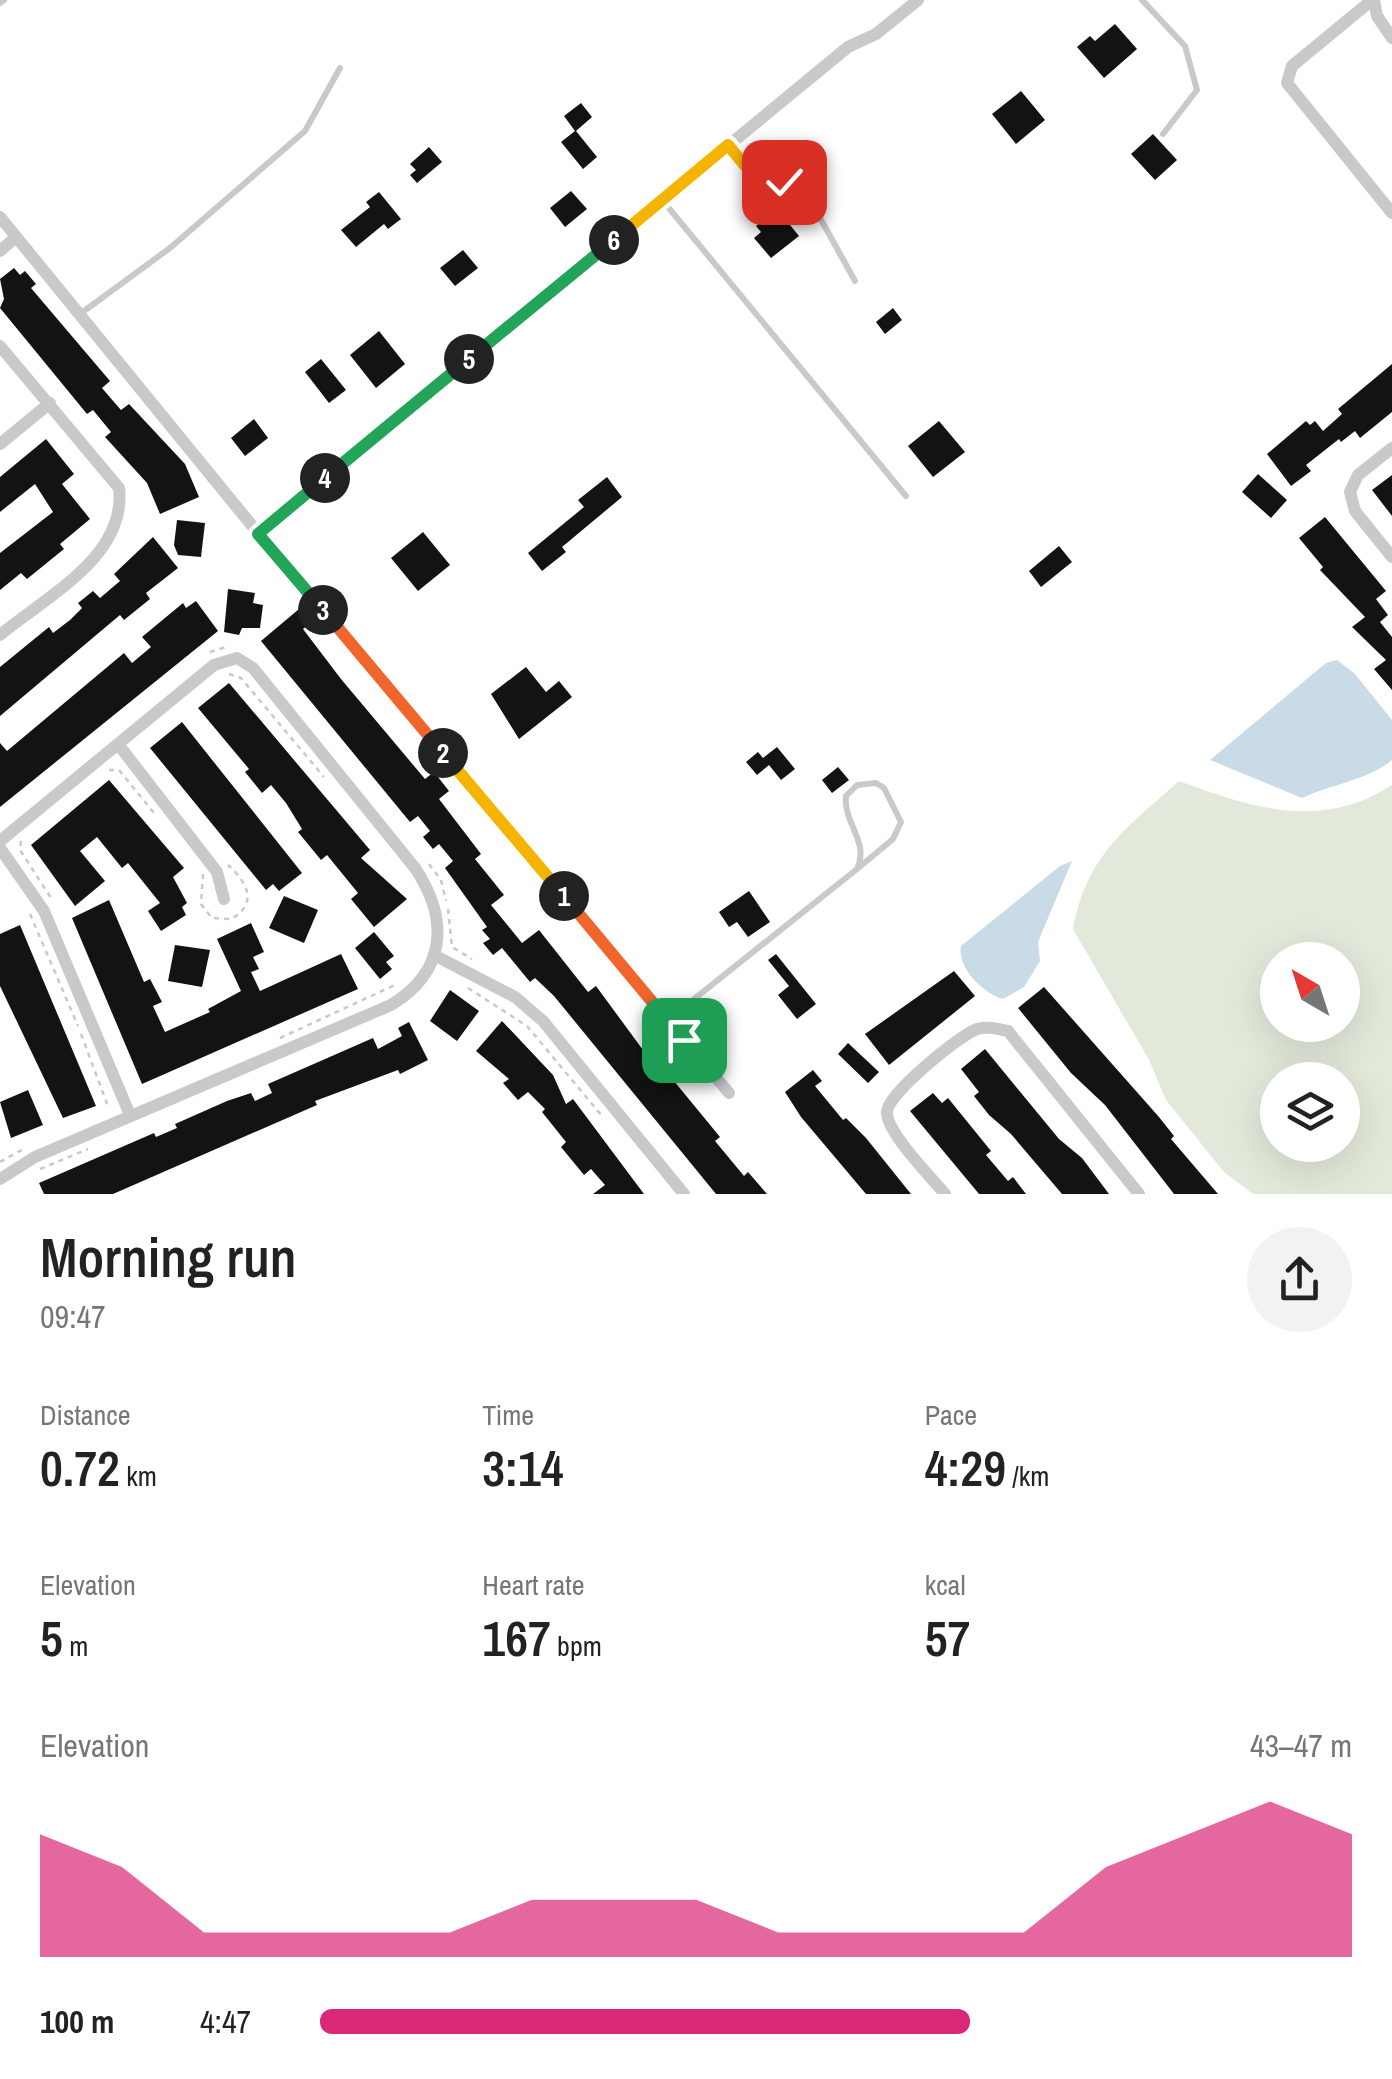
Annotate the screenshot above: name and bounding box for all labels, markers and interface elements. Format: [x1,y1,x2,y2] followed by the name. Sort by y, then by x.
[742,140,827,225] pin
[757,155,812,210] icon: check
[589,215,639,265] pin: 6
[608,221,620,259] text: 6
[444,334,494,384] pin: 5
[463,340,475,378] text: 5
[300,453,350,503] pin: 4
[319,459,331,497] text: 4
[298,585,348,635] pin: 3
[317,591,329,629] text: 3
[418,728,468,778] pin: 2
[437,734,449,772] text: 2
[539,871,589,921] pin: 1
[558,877,570,915] text: 1
[1260,942,1360,1042] north arrow
[1260,942,1360,1162] map controls
[642,998,727,1083] pin
[657,1013,712,1068] icon: arrive
[1260,1062,1360,1162] button: layers
[40,1220,296,1294] text: Morning run
[1247,1227,1352,1332] button: share
[40,1295,106,1338] text: 09:47
[40,1396,131,1434] text: Distance
[482,1396,534,1434] text: Time
[925,1396,977,1434] text: Pace
[40,1434,120,1502] text: 0.72
[482,1434,564,1502] text: 3:14
[925,1434,1006,1502] text: 4:29
[120,1457,157,1495] text: km
[1006,1457,1049,1495] text: /km
[40,1566,136,1604] text: Elevation
[482,1566,584,1604] text: Heart rate
[925,1566,965,1604] text: kcal
[40,1604,63,1672] text: 5
[482,1604,551,1672] text: 167
[925,1604,970,1672] text: 57
[63,1627,88,1665] text: m
[551,1627,602,1665] text: bpm
[40,1724,149,1767] text: Elevation
[1250,1724,1352,1767] text: 43–47 m
[40,2000,114,2043] text: 100 m
[200,2000,251,2043] text: 4:47

